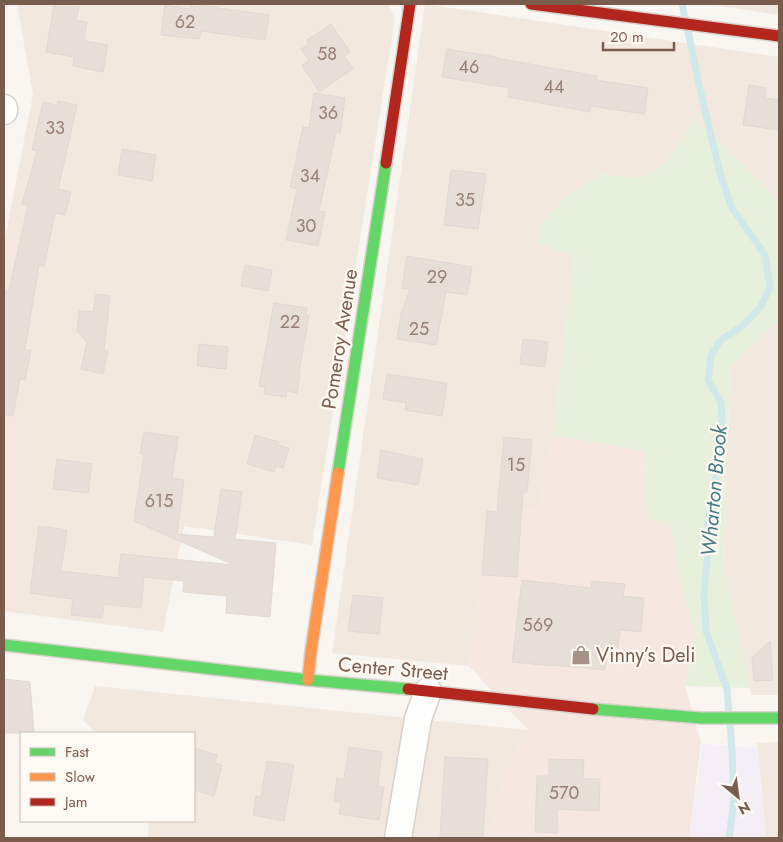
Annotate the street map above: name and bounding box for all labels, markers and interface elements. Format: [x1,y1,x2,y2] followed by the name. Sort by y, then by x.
[175,9,195,35] house number: 62
[603,20,674,52] scale bar
[610,26,644,48] text: 20 m
[317,41,337,67] house number: 58
[459,54,479,80] house number: 46
[544,74,565,100] house number: 44
[318,100,338,126] house number: 36
[45,115,65,141] house number: 33
[300,163,320,189] house number: 34
[455,187,475,213] house number: 35
[296,213,317,239] house number: 30
[427,264,447,290] house number: 29
[315,267,365,411] street label: Pomeroy Avenue
[280,309,300,335] house number: 22
[409,316,429,342] house number: 25
[693,423,735,558] water label: Wharton Brook
[507,452,525,478] house number: 15
[145,488,173,514] house number: 615
[523,612,553,638] house number: 569
[596,641,695,670] place label: Vinny’s Deli
[570,644,592,666] shop icon: Vinny’s Deli
[337,650,449,688] street label: Center Street
[20,732,195,822] legend
[65,741,89,763] text: Fast
[65,766,96,788] text: Slow
[713,772,763,822] north arrow
[549,780,579,806] house number: 570
[63,791,88,813] text: Jam
[735,797,754,820] text: N

